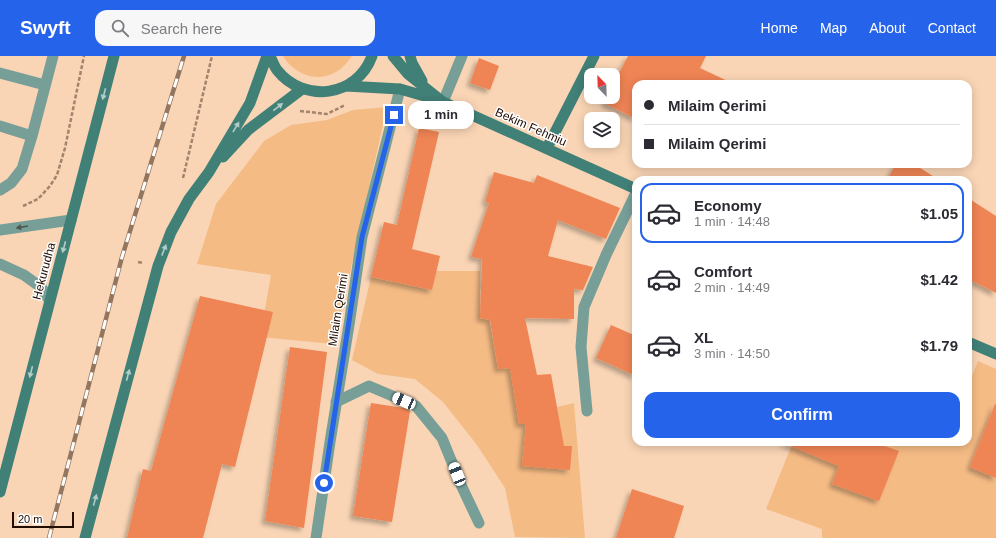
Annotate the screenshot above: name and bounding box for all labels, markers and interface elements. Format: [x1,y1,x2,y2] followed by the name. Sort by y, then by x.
[95,10,375,46] search box
[20,17,71,38] text: Swyft
[109,17,131,39] icon: search
[141,20,222,37] text: Search here
[761,20,798,36] text: Home
[820,20,847,36] text: Map
[869,20,906,36] text: About
[928,20,976,36] text: Contact
[584,68,620,104] north arrow
[584,68,620,148] map controls
[101,88,107,100] one-way arrow
[668,97,766,114] text: Milaim Qerimi
[408,101,474,129] callout: 1 min
[272,103,283,111] one-way arrow
[493,105,569,149] street label: Bekim Fehmiu
[385,106,403,124] route end
[424,107,458,122] text: 1 min
[584,112,620,148] button: layers
[232,122,240,132] one-way arrow
[668,135,766,152] text: Milaim Qerimi
[646,195,682,231] icon: car
[694,197,762,214] text: Economy
[920,205,958,222] text: $1.05
[694,214,770,229] text: 1 min · 14:48
[15,224,28,230] one-way arrow
[30,241,58,301] street label: Hekurudha
[61,241,67,253] one-way arrow
[161,243,167,255] one-way arrow
[646,261,682,297] icon: car
[694,263,752,280] text: Comfort
[920,271,958,288] text: $1.42
[325,273,351,347] street label: Milaim Qerimi
[694,280,770,295] text: 2 min · 14:49
[646,327,682,363] icon: car
[694,329,713,346] text: XL
[920,337,958,354] text: $1.79
[694,346,770,361] text: 3 min · 14:50
[27,366,33,379] one-way arrow
[126,368,132,381] one-way arrow
[391,391,417,411] car
[644,392,960,438] button: Confirm
[447,461,467,487] car
[315,474,333,492] route start
[92,494,98,506] one-way arrow
[12,510,74,529] scale bar
[18,513,42,525] text: 20 m

